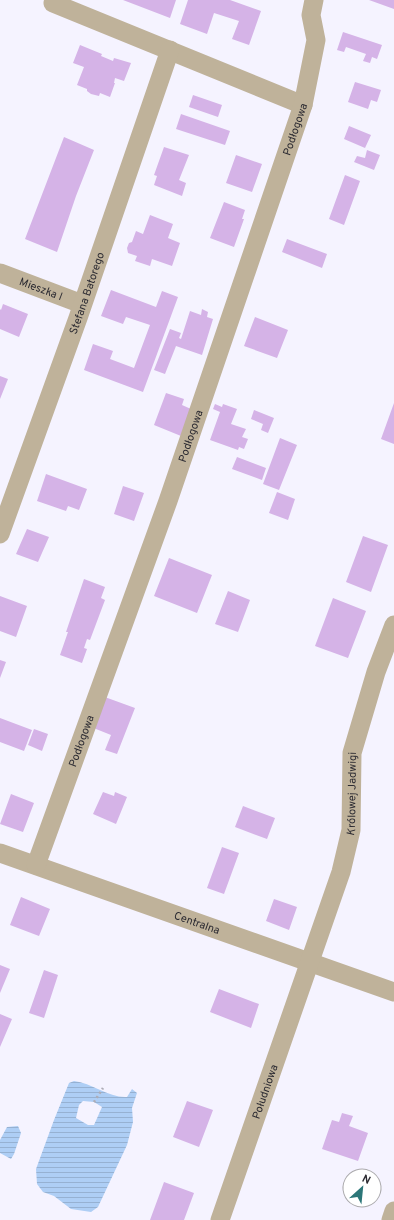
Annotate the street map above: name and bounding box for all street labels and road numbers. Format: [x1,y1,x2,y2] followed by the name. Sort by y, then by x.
[280,101,311,158] street label: Podłogowa
[67,250,108,336] street label: Stefana Batorego
[17,275,64,304] street label: Mieszka I
[176,408,207,464] street label: Podłogowa
[66,713,98,769] street label: Podłogowa
[344,752,360,837] street label: Królowej Jadwigi
[172,909,222,938] street label: Centralna
[250,1062,282,1121] street label: Południowa

